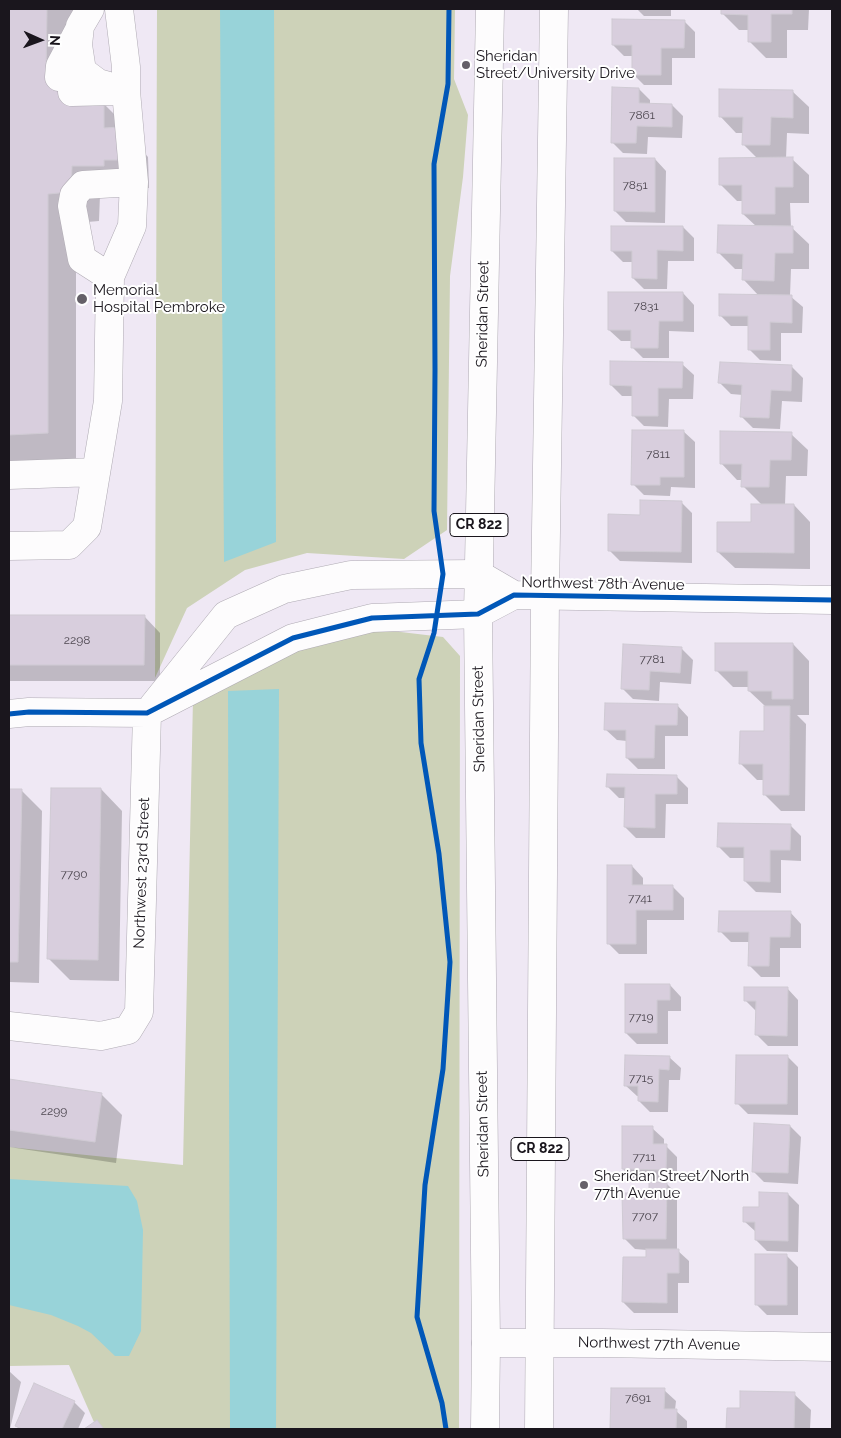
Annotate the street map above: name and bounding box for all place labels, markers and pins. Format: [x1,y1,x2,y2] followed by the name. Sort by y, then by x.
[476,47,635,82] place label: Sheridan Street/University Drive
[460,59,472,71] marker: Sheridan Street/University Drive
[93,281,225,316] place label: Memorial Hospital Pembroke
[75,292,89,306] marker: Memorial Hospital Pembroke
[594,1167,749,1202] place label: Sheridan Street/North 77th Avenue
[578,1179,590,1191] marker: Sheridan Street/North 77th Avenue

